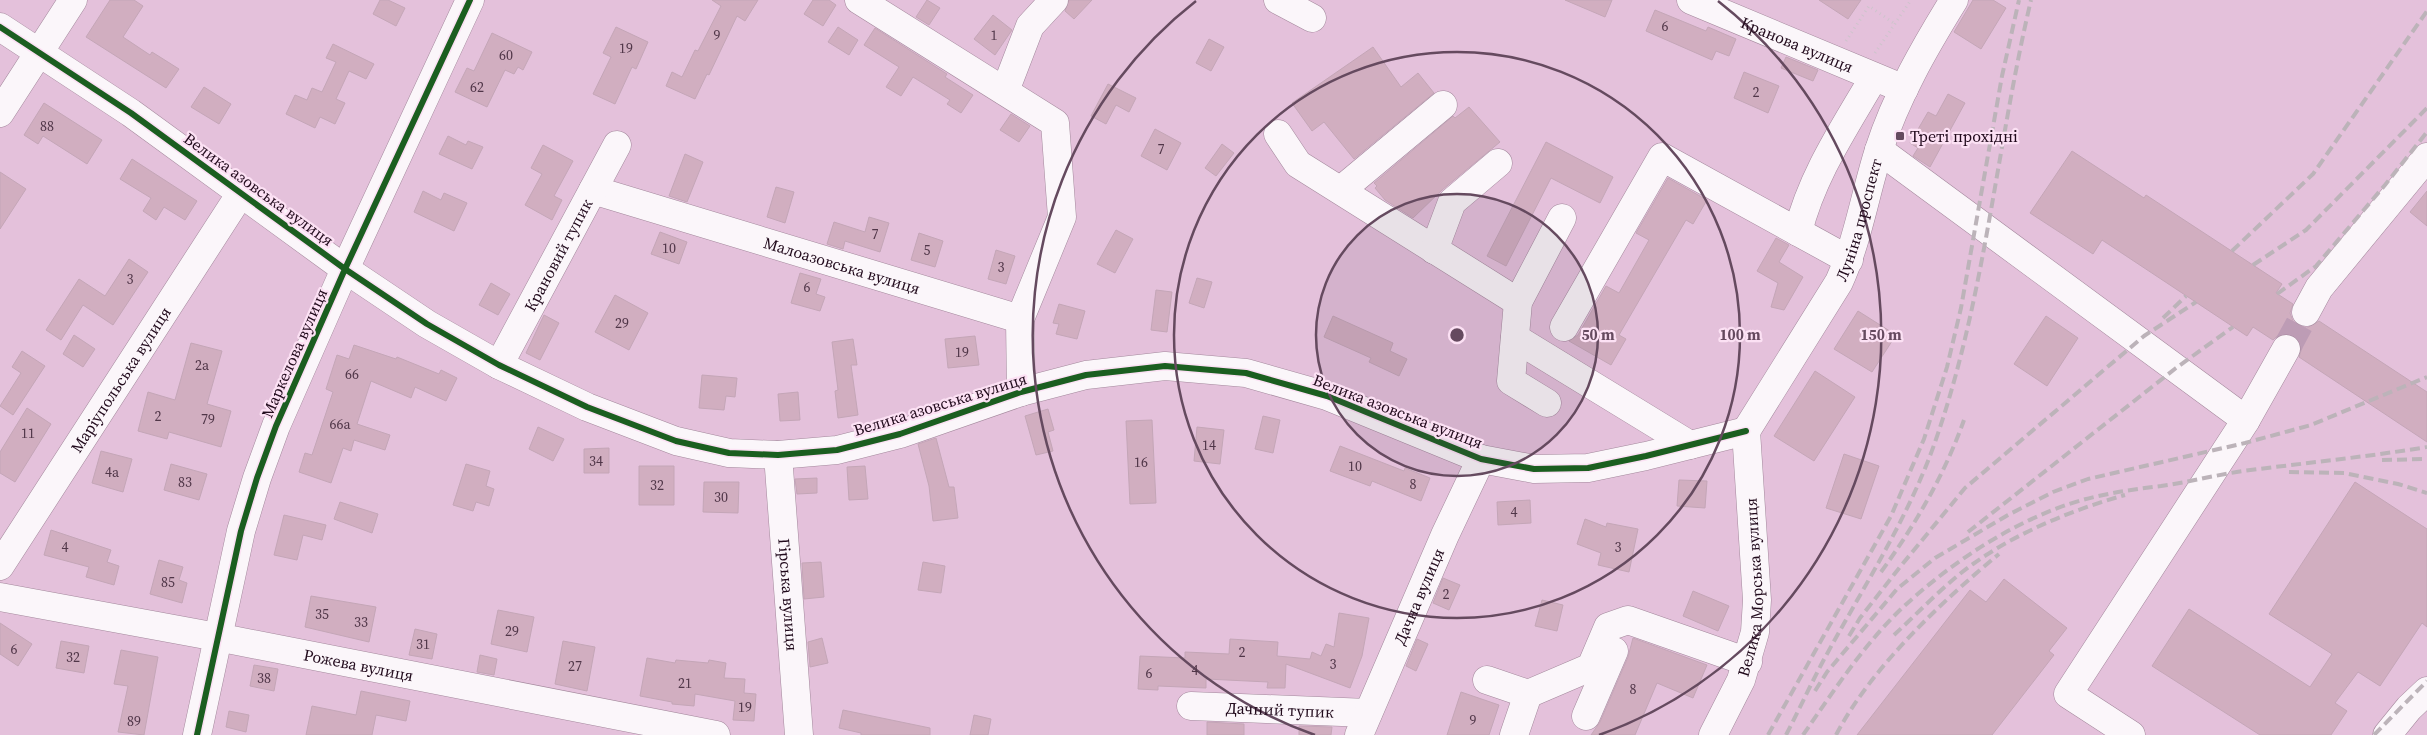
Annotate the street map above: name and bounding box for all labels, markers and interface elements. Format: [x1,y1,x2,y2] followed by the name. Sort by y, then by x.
[1737,11,1857,78] street label: Кранова вулиця
[1662,16,1669,36] house number: 6
[714,25,721,45] house number: 9
[991,25,998,45] house number: 1
[619,38,633,58] house number: 19
[499,45,513,65] house number: 60
[470,77,484,97] house number: 62
[1753,82,1760,102] house number: 2
[40,116,54,136] house number: 88
[1910,125,2018,147] place label: Треті прохідні
[180,127,338,251] street label: Велика азовська вулиця
[1894,130,1906,142] marker: Треті прохідні
[1158,139,1165,159] house number: 7
[1830,155,1887,284] street label: Луніна проспект
[519,195,597,315] street label: Крановий тупик
[872,224,879,244] house number: 7
[761,231,923,299] street label: Малоазовська вулиця
[662,238,676,258] house number: 10
[924,240,931,260] house number: 5
[998,257,1005,277] house number: 3
[127,269,134,289] house number: 3
[804,277,811,297] house number: 6
[256,285,332,421] street label: Маркелова вулиця
[65,302,176,457] street label: Маріупольська вулиця
[615,313,629,333] house number: 29
[1581,324,1615,345] text: 50 m
[1719,324,1761,345] text: 100 m
[1860,324,1902,345] text: 150 m
[1448,326,1466,344] centre of rings
[955,342,969,362] house number: 19
[195,355,210,375] house number: 2а
[345,364,359,384] house number: 66
[851,367,1029,441] street label: Велика азовська вулиця
[1310,368,1486,454] street label: Велика азовська вулиця
[155,406,162,426] house number: 2
[201,409,215,429] house number: 79
[329,414,351,434] house number: 66а
[21,423,35,443] house number: 11
[1202,435,1216,455] house number: 14
[589,451,603,471] house number: 34
[1134,452,1148,472] house number: 16
[1348,456,1362,476] house number: 10
[105,462,120,482] house number: 4а
[178,472,192,492] house number: 83
[1410,474,1417,494] house number: 8
[650,475,664,495] house number: 32
[714,487,728,507] house number: 30
[1732,497,1768,679] street label: Велика Морська вулиця
[1511,502,1518,522] house number: 4
[62,537,69,557] house number: 4
[773,537,804,652] street label: Гірська вулиця
[1615,537,1622,557] house number: 3
[1388,545,1449,648] street label: Дачна вулиця
[161,572,175,592] house number: 85
[1443,584,1450,604] house number: 2
[315,604,329,624] house number: 35
[354,612,368,632] house number: 33
[505,621,519,641] house number: 29
[416,634,430,654] house number: 31
[11,639,18,659] house number: 6
[1239,642,1246,662] house number: 2
[302,643,415,686] street label: Рожева вулиця
[66,647,80,667] house number: 32
[1330,654,1337,674] house number: 3
[568,656,582,676] house number: 27
[1192,660,1199,680] house number: 4
[1146,663,1153,683] house number: 6
[257,668,271,688] house number: 38
[678,673,692,693] house number: 21
[1630,679,1637,699] house number: 8
[1226,696,1334,723] street label: Дачний тупик
[738,697,752,717] house number: 19
[1470,710,1477,730] house number: 9
[127,711,141,731] house number: 89

